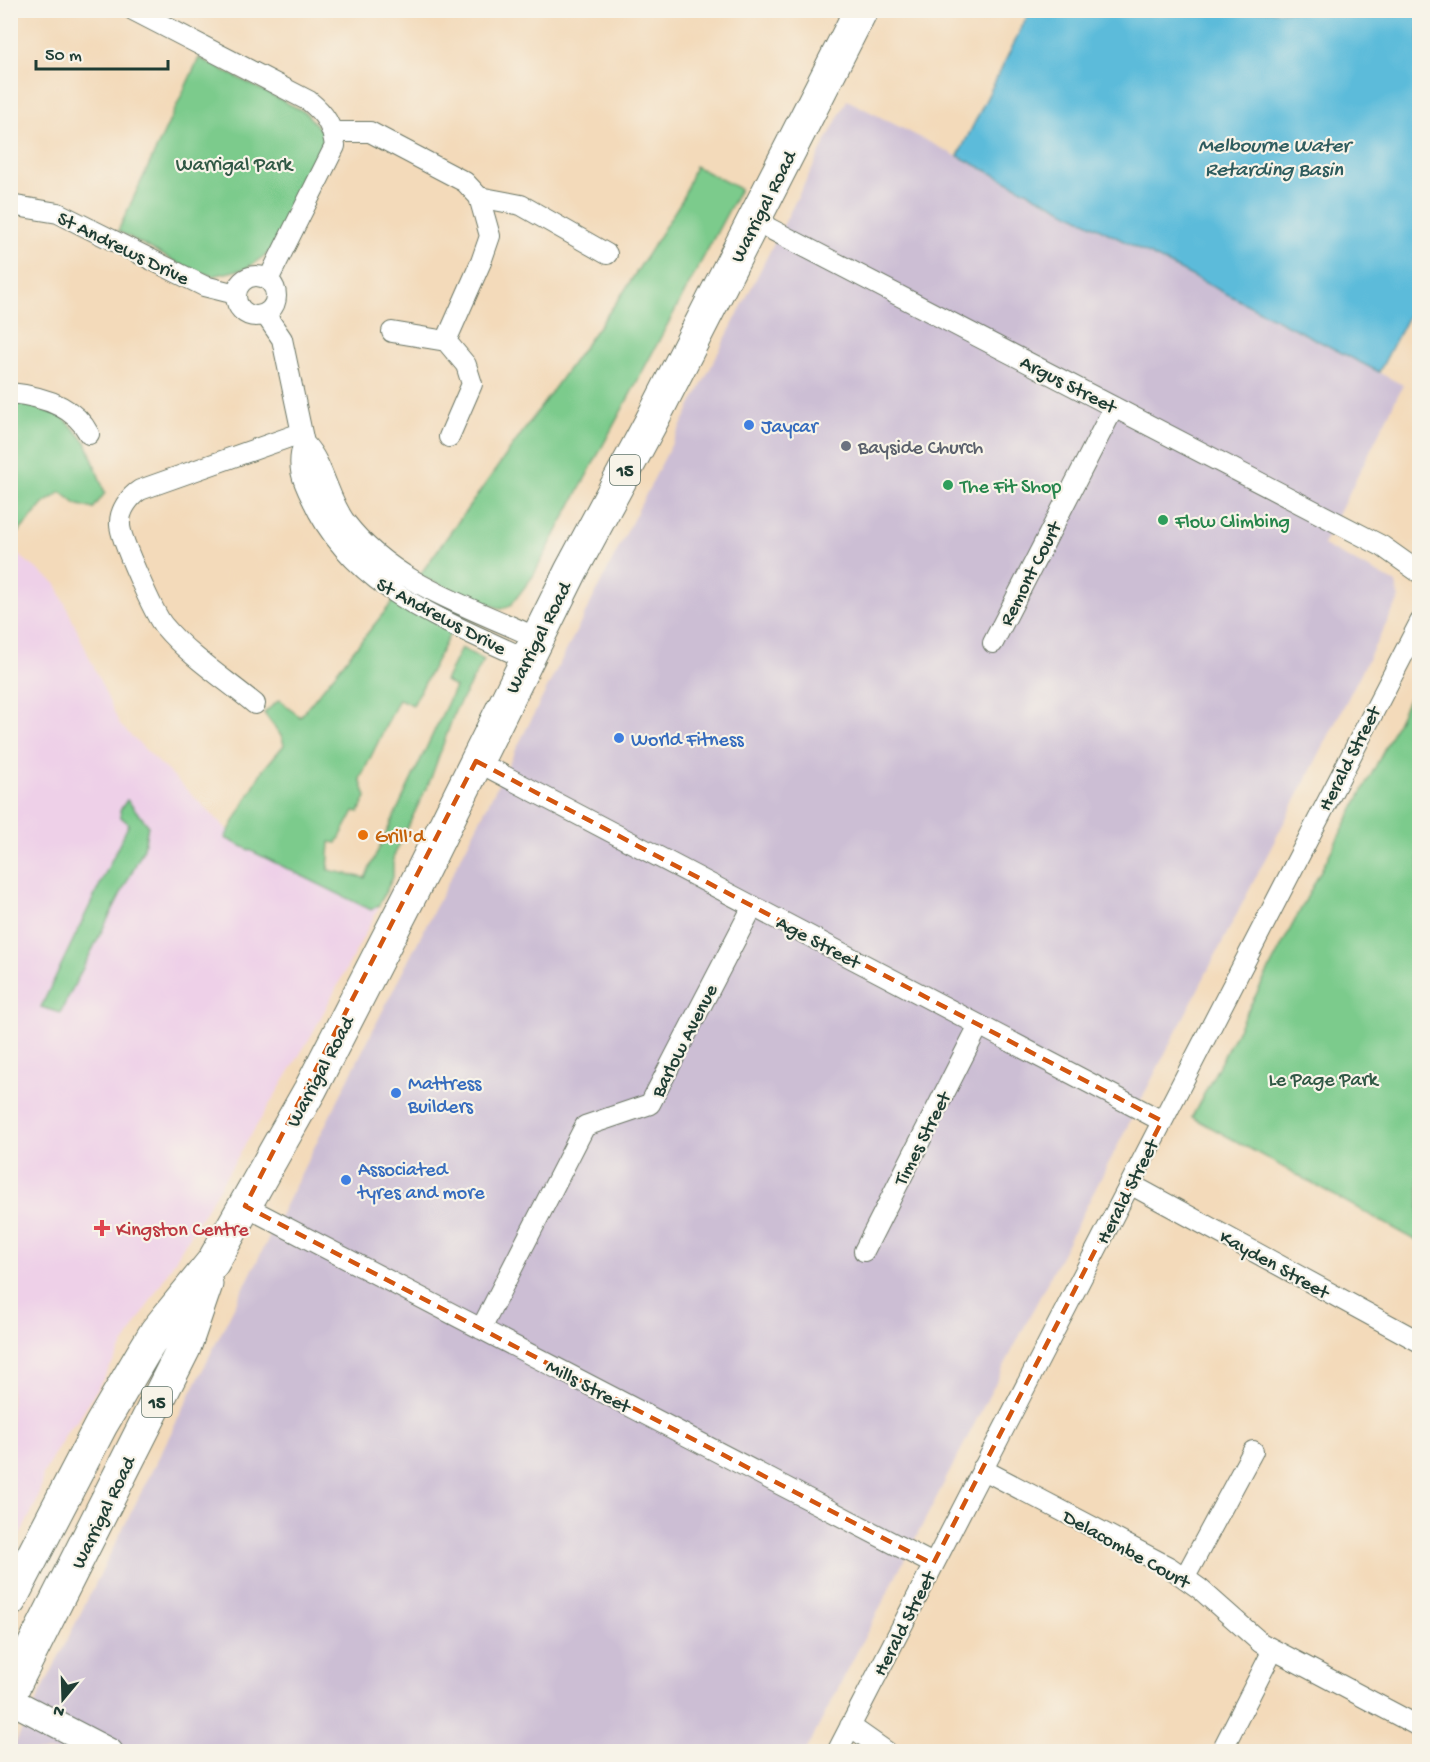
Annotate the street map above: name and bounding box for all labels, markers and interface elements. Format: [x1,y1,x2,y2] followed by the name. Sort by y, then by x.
[36,33,168,71] scale bar
[45,46,82,67] text: 50 m
[1198,135,1354,184] water label: Melbourne Water Retarding Basin
[727,146,804,267] street label: Warrigal Road
[176,155,294,178] park label: Warrigal Park
[53,208,193,292] street label: St Andrews Drive
[1015,352,1121,421] street label: Argus Street
[761,417,819,440] place label: Jaycar
[742,418,756,432] marker: Jaycar
[857,438,983,461] place label: Bayside Church
[839,439,853,453] marker: Bayside Church
[610,455,640,485] road number: 15
[959,477,1061,500] place label: The Fit Shop
[941,478,955,492] marker: The Fit Shop
[1174,512,1290,535] place label: Flow Climbing
[1156,513,1170,527] marker: Flow Climbing
[996,517,1069,630] street label: Remont Court
[371,574,510,662] street label: St Andrews Drive
[502,577,579,698] street label: Warrigal Road
[1315,702,1388,816] street label: Herald Street
[631,730,744,753] place label: World Fitness
[612,731,626,745] marker: World Fitness
[375,827,427,850] place label: Grill'd
[356,828,370,842] marker: Grill'd
[772,912,865,977] street label: Age Street
[647,981,725,1103] street label: Barlow Avenue
[283,1011,362,1132] street label: Warrigal Road
[1268,1070,1380,1093] park label: Le Page Park
[407,1074,482,1120] place label: Mattress Builders
[389,1086,403,1100] marker: Mattress Builders
[890,1087,958,1191] street label: Times Street
[1093,1135,1166,1249] street label: Herald Street
[356,1160,485,1206] place label: Associated tyres and more
[339,1173,353,1187] marker: Associated tyres and more
[93,1219,111,1237] marker: Kingston Centre
[116,1220,249,1243] place label: Kingston Centre
[1215,1227,1334,1306] street label: Kayden Street
[541,1356,635,1421] street label: Mills Street
[142,1387,172,1417] road number: 15
[68,1452,143,1573] street label: Warrigal Road
[1056,1506,1194,1596] street label: Delacombe Court
[870,1567,943,1681] street label: Herald Street
[33,1669,93,1729] north arrow
[51,1699,67,1721] text: N

